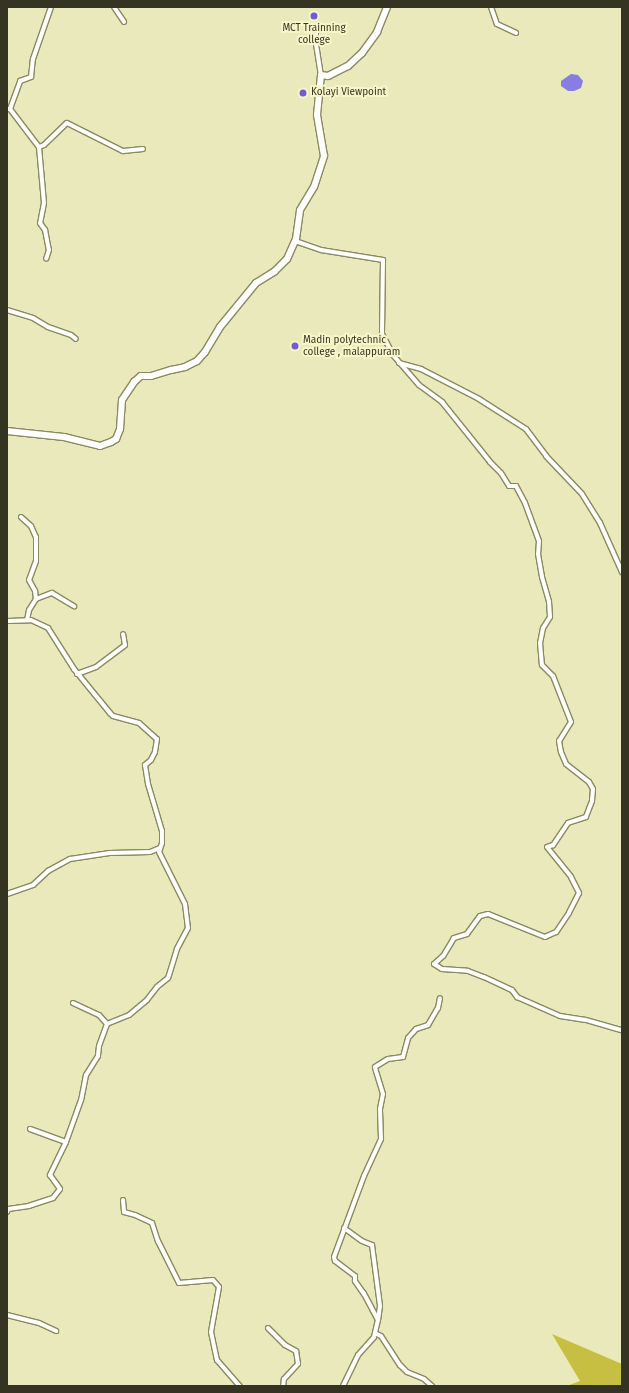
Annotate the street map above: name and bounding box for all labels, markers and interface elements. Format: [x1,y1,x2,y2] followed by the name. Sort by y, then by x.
[309,11,319,21] marker: MCT Trainning college
[282,22,346,46] place label: MCT Trainning college
[311,87,386,99] place label: Kolayi Viewpoint
[298,88,308,98] marker: Kolayi Viewpoint
[303,334,400,358] place label: Madin polytechnic college , malappuram
[290,341,300,351] marker: Madin polytechnic college , malappuram

